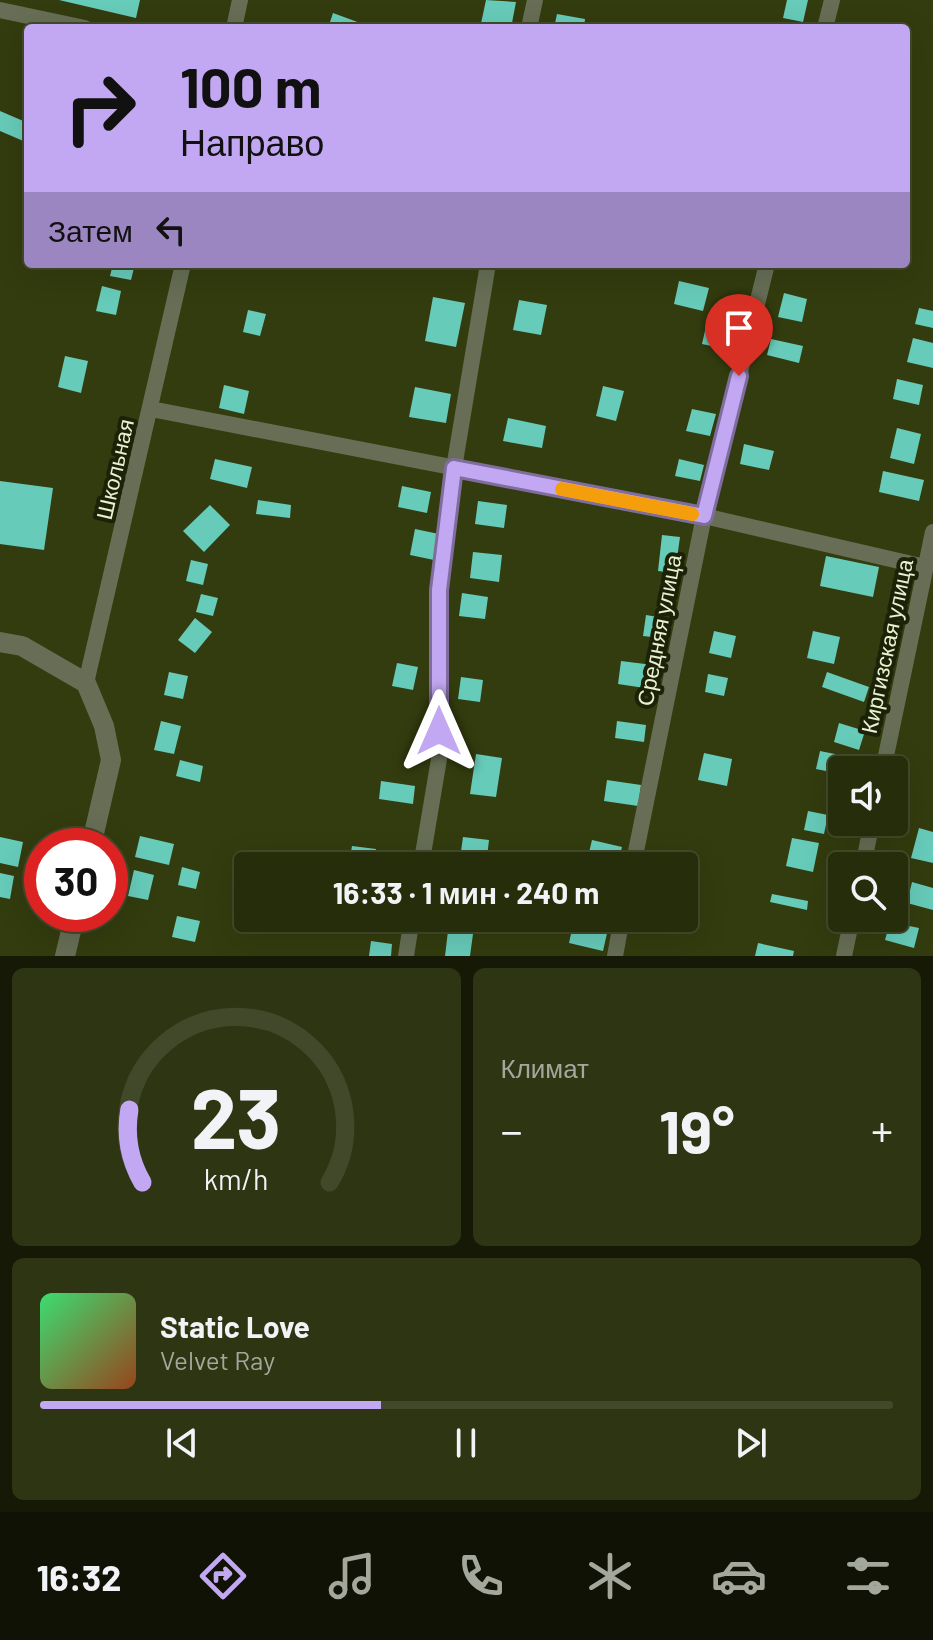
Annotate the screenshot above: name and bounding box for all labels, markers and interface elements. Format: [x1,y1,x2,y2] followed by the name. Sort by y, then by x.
[180,52,322,119] text: 100 m
[48,56,152,160] icon: right
[180,120,324,163] text: Направо
[149,208,193,252] icon: left
[48,212,133,248] text: Затем
[705,294,773,376] pin
[717,306,761,350] icon: arrive
[90,416,138,522] street label: Школьная
[631,551,687,708] street label: Средняя улица
[855,556,918,736] street label: Киргизская улица
[397,689,481,773] position arrow
[828,756,908,932] map controls
[828,756,908,836] button: sound
[24,828,128,932] speed limit sign: 30
[828,852,908,932] button: search
[333,874,599,910] text: 16:33 · 1 мин · 240 m
[501,1052,589,1083] text: Климат
[191,1066,281,1166] text: 23
[659,1094,735,1166] text: 19°
[501,1103,523,1156] text: −
[871,1103,893,1156] text: +
[204,1161,269,1196] text: km/h
[160,1308,310,1344] text: Static Love
[160,1344,275,1375] text: Velvet Ray
[160,1421,204,1465] icon: previous
[444,1421,488,1465] icon: pause
[729,1421,773,1465] icon: next
[195,1548,251,1604] icon: directions
[324,1548,380,1604] icon: music
[453,1548,509,1604] icon: phone
[582,1548,638,1604] icon: climate
[711,1548,767,1604] icon: car
[840,1548,896,1604] icon: filters
[37,1555,121,1598] text: 16:32

